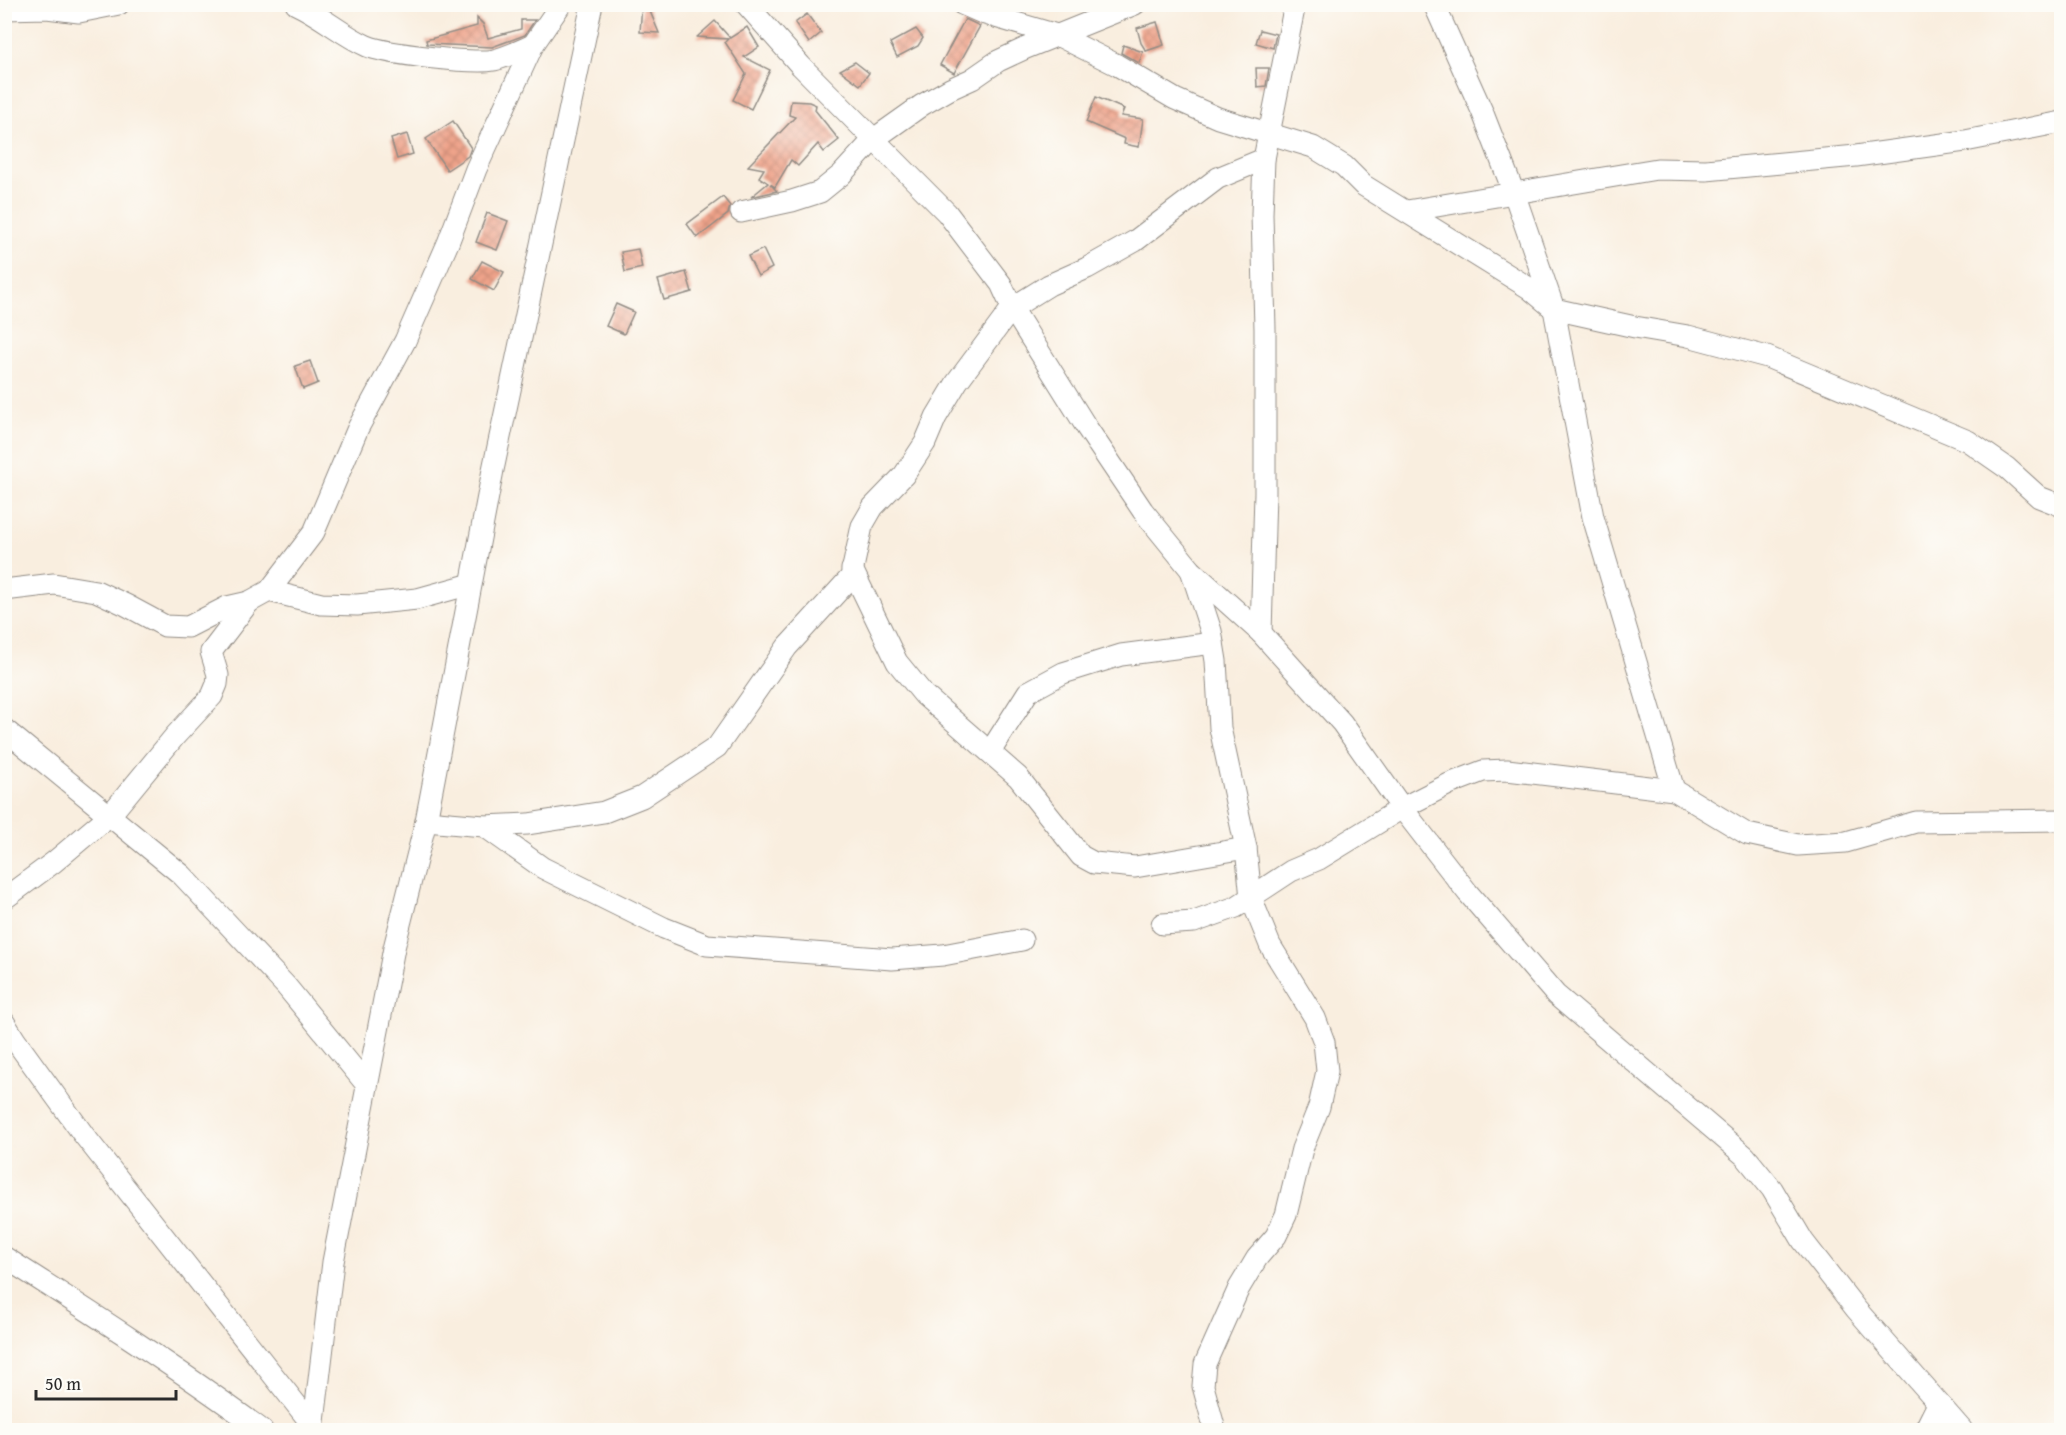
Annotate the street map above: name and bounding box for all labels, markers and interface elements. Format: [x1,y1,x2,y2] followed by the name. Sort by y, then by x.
[36,1363,176,1401] scale bar
[45,1370,81,1397] text: 50 m

